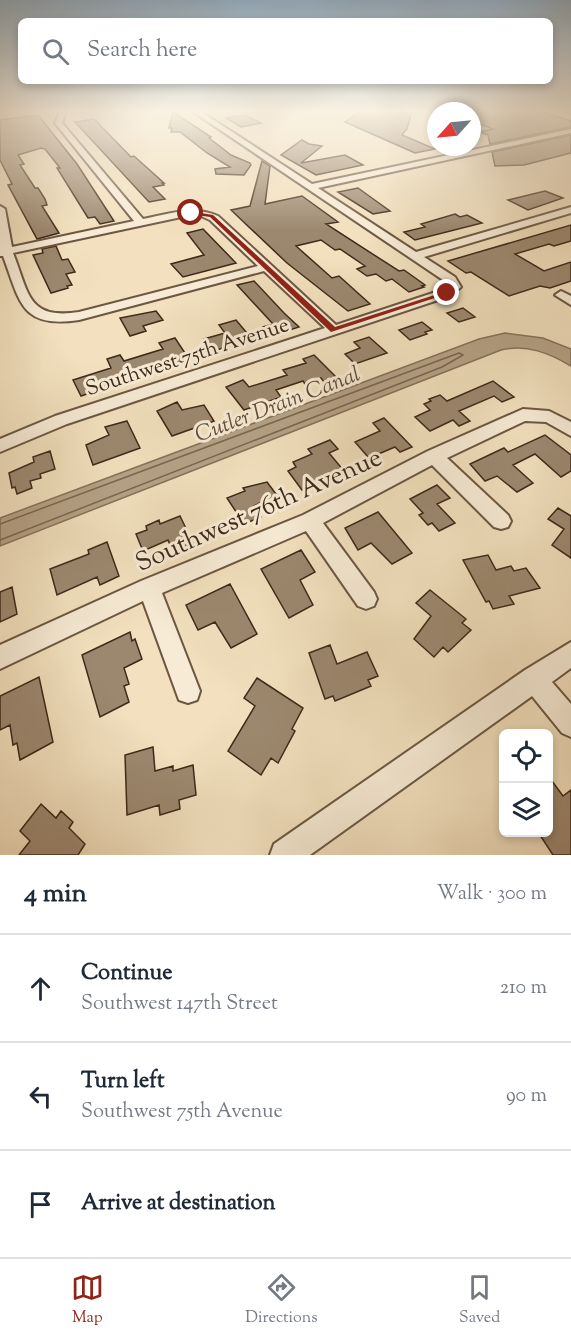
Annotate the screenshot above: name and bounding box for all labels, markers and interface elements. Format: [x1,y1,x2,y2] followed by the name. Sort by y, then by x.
[18,18,553,84] search box
[39,35,72,68] icon: search
[87,35,197,67] text: Search here
[427,102,481,156] north arrow
[177,199,203,225] route start
[433,279,459,305] route end
[82,311,293,405] street label: Southwest 75th Avenue
[191,359,366,452] water label: Cutler Drain Canal
[130,440,388,582] street label: Southwest 76th Avenue
[499,729,553,837] map controls
[499,729,553,783] button: locate
[499,783,553,837] button: layers
[24,876,87,913] text: 4 min
[437,880,547,909] text: Walk · 300 m
[81,958,172,990] text: Continue
[24,972,57,1005] icon: ahead
[500,974,547,1003] text: 210 m
[81,990,278,1019] text: Southwest 147th Street
[81,1066,164,1098] text: Turn left
[24,1080,57,1113] icon: left
[506,1082,547,1111] text: 90 m
[81,1098,283,1127] text: Southwest 75th Avenue
[24,1188,57,1221] icon: arrive
[81,1188,276,1220] text: Arrive at destination
[71,1271,104,1330] tab: Map
[245,1271,318,1330] tab: Directions
[459,1271,500,1330] tab: Saved

